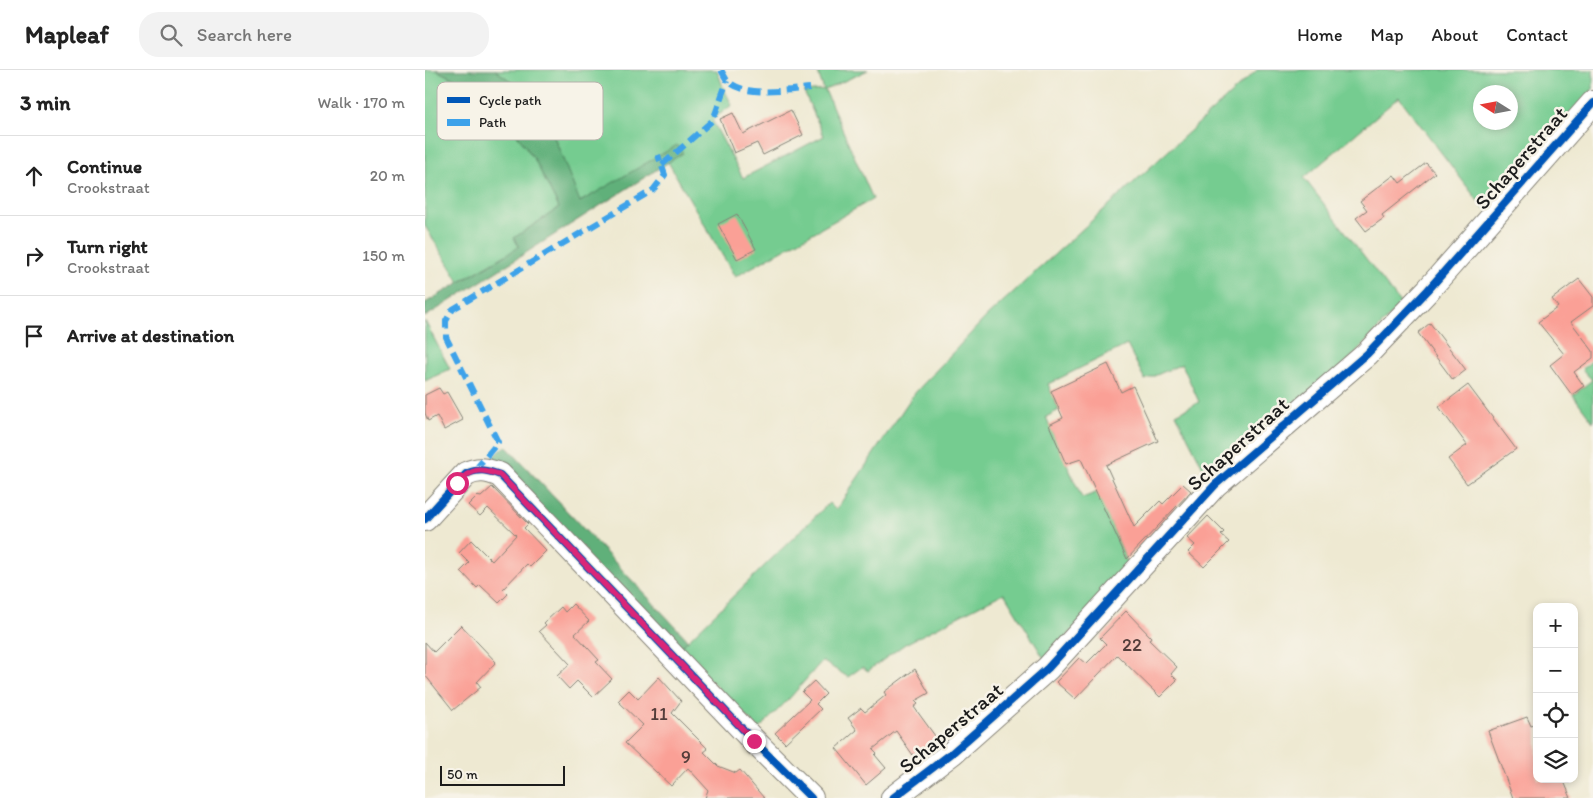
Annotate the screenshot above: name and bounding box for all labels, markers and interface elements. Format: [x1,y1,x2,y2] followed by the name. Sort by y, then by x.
[139,12,489,57] search box
[25,20,109,49] text: Mapleaf
[157,21,185,49] icon: search
[197,23,292,46] text: Search here
[1297,24,1343,46] text: Home
[1371,24,1404,46] text: Map
[1432,24,1478,46] text: About
[1506,24,1568,46] text: Contact
[437,82,603,140] legend
[1473,85,1518,130] north arrow
[20,90,70,115] text: 3 min
[479,92,542,109] text: Cycle path
[318,93,405,112] text: Walk · 170 m
[1469,101,1572,214] street label: Schaperstraat
[479,114,506,131] text: Path
[67,155,142,178] text: Continue
[20,162,48,190] icon: ahead
[370,166,405,185] text: 20 m
[67,178,150,197] text: Crookstraat
[67,235,148,258] text: Turn right
[20,242,48,270] icon: right
[362,246,405,265] text: 150 m
[67,258,150,277] text: Crookstraat
[20,322,48,350] icon: arrive
[67,324,234,347] text: Arrive at destination
[1182,391,1294,496] street label: Schaperstraat
[446,472,469,495] route start
[1533,603,1578,783] map controls
[1533,603,1578,648] button: +
[1122,633,1142,656] house number: 22
[1533,648,1578,693] button: −
[894,677,1008,778] street label: Schaperstraat
[1533,693,1578,738] button: locate
[650,702,668,725] house number: 11
[743,730,766,753] route end
[1533,738,1578,783] button: layers
[681,745,691,768] house number: 9
[440,763,565,786] scale bar
[447,766,478,783] text: 50 m

